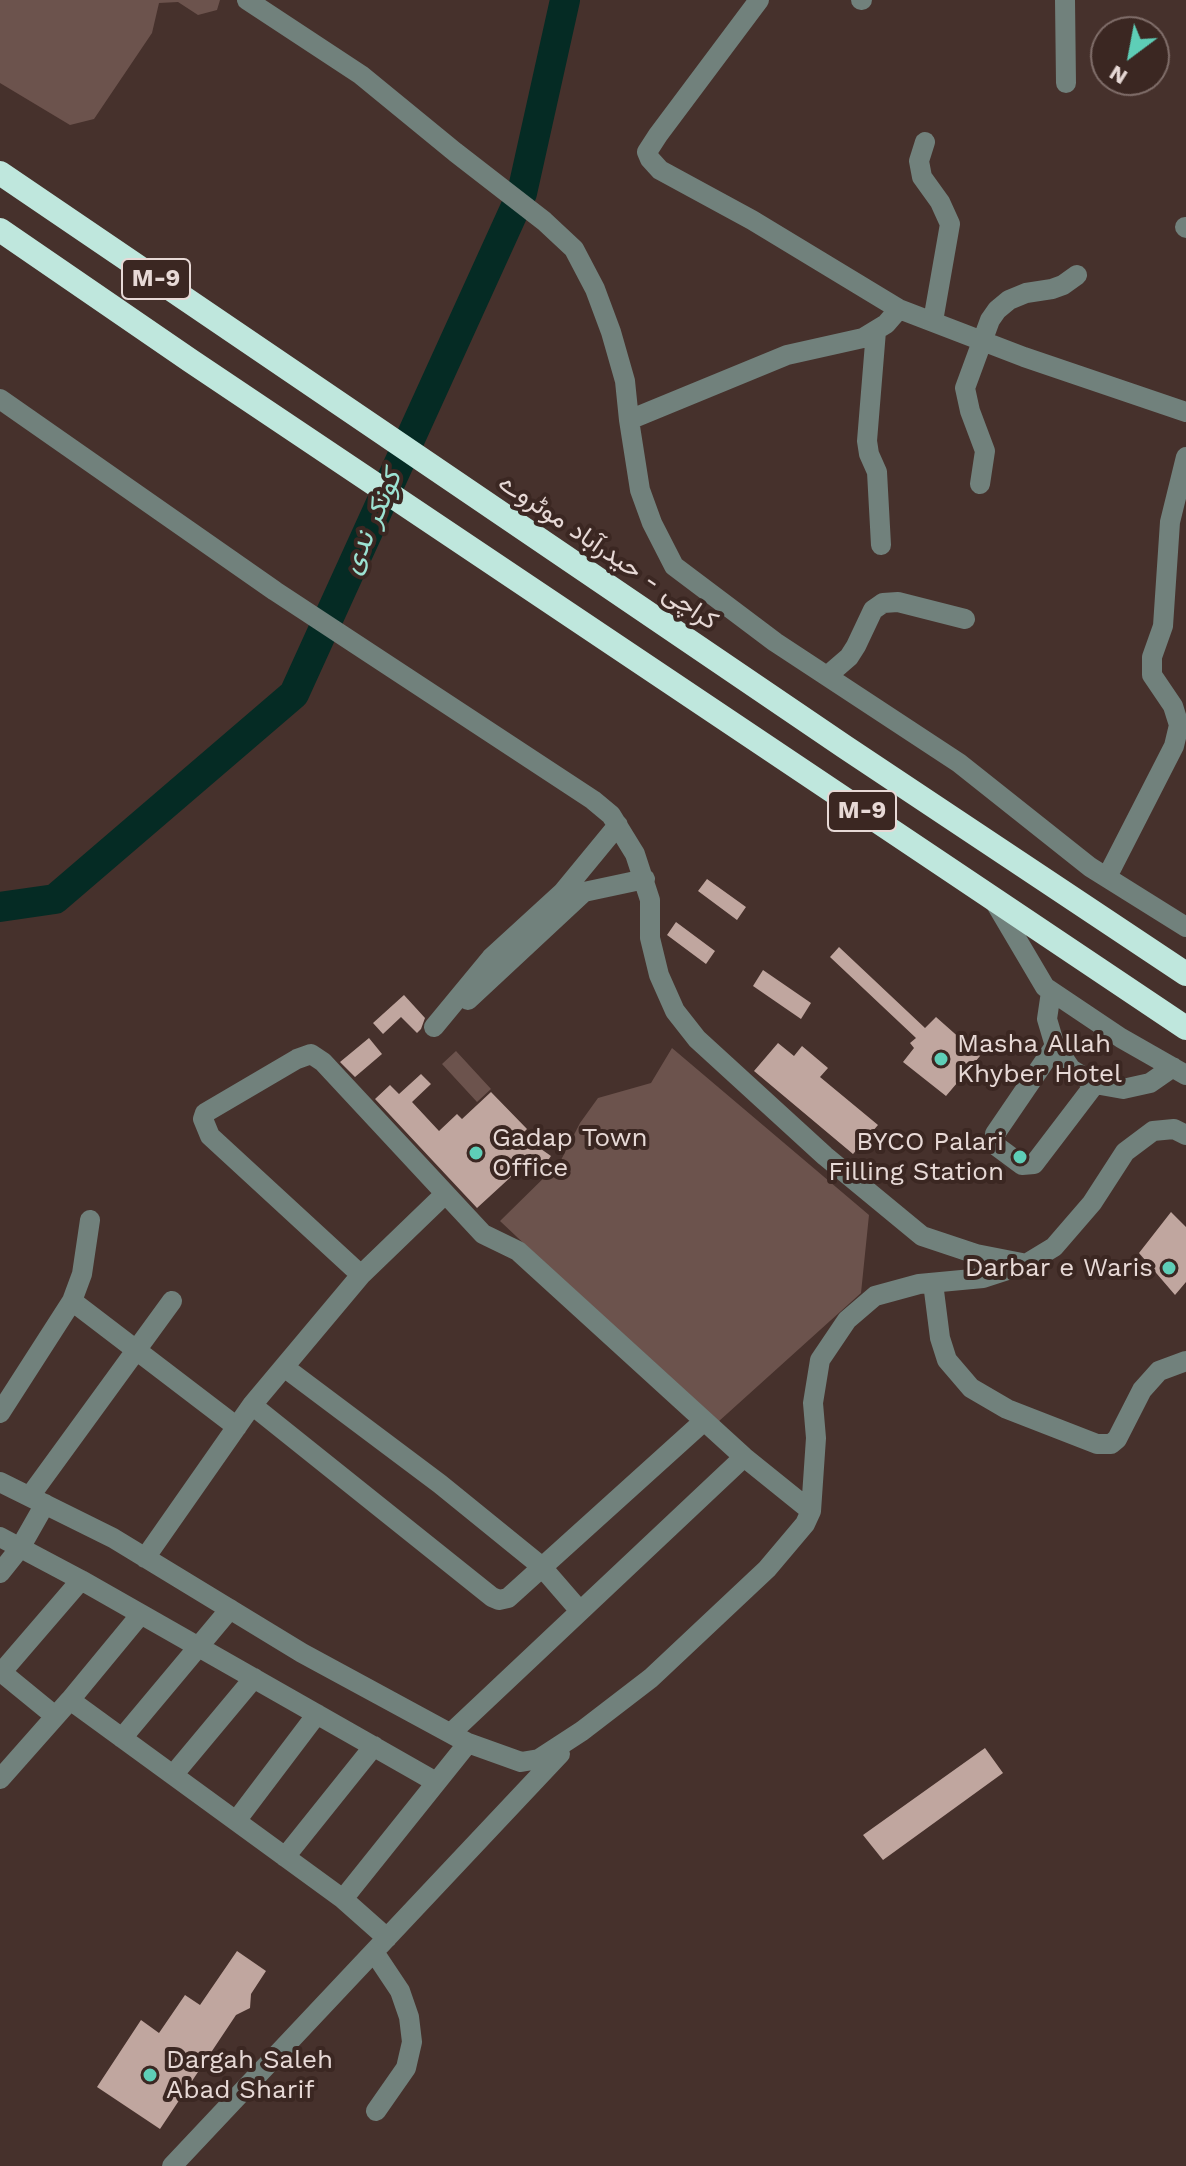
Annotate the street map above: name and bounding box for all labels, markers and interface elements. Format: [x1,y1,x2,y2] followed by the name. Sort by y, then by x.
[1090,16,1170,96] north arrow
[1105,60,1132,90] text: N
[122,259,190,299] road number: M-9
[334,465,410,579] water label: کونکر ندی
[492,467,724,637] street label: کراچی - حیدرآباد موٹروے
[828,791,896,831] road number: M-9
[957,1028,1122,1090] place label: Masha Allah Khyber Hotel
[932,1050,950,1068] marker: Masha Allah Khyber Hotel
[492,1122,648,1184] place label: Gadap Town Office
[828,1126,1004,1188] place label: BYCO Palari Filling Station
[467,1144,485,1162] marker: Gadap Town Office
[1011,1148,1029,1166] marker: BYCO Palari Filling Station
[965,1252,1153,1284] place label: Darbar e Waris
[1160,1259,1178,1277] marker: Darbar e Waris
[166,2044,333,2106] place label: Dargah Saleh Abad Sharif
[141,2066,159,2084] marker: Dargah Saleh Abad Sharif

